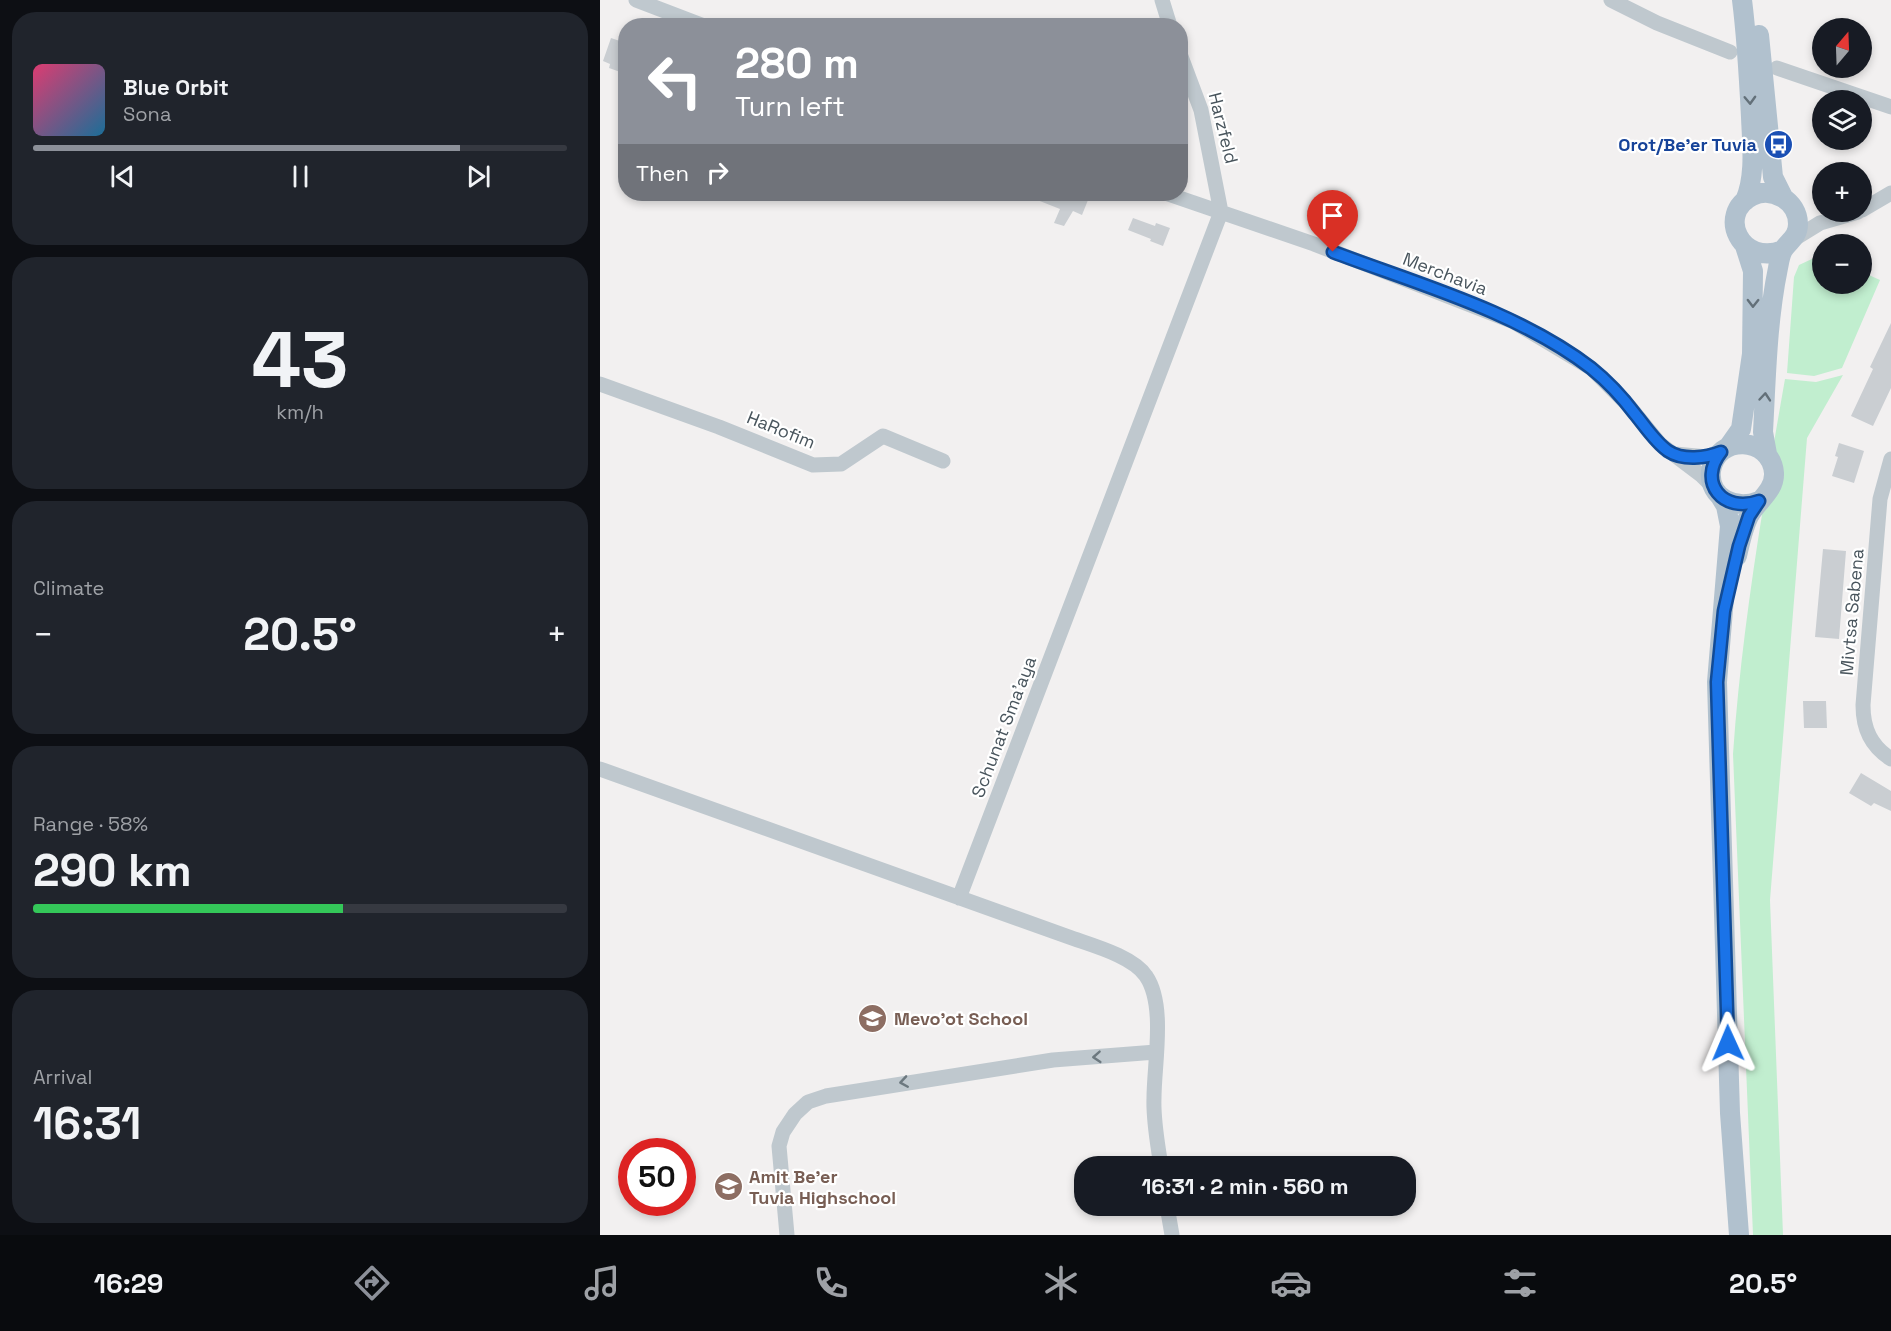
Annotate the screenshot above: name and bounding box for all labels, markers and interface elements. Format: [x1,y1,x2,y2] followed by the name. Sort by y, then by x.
[1812,18,1872,78] north arrow
[1812,18,1872,294] map controls
[735,37,859,90] text: 280 m
[636,42,714,120] icon: left
[123,73,229,101] text: Blue Orbit
[735,89,845,124] text: Turn left
[1204,90,1243,166] street label: Harzfeld
[1812,90,1872,150] button: layers
[1744,96,1756,105] one-way arrow
[123,101,171,127] text: Sona
[1762,129,1794,161] bus stop icon: Orot/Be'er Tuvia
[1618,133,1758,156] place label: Orot/Be'er Tuvia
[701,156,734,189] icon: right
[636,159,689,187] text: Then
[106,160,139,193] icon: previous
[284,160,317,193] icon: pause
[462,160,495,193] icon: next
[1812,162,1872,222] button: +
[1307,190,1358,252] pin
[1316,199,1349,232] icon: arrive
[1812,234,1872,294] button: −
[1400,247,1491,300] street label: Merchavia
[1747,298,1759,307] one-way arrow
[251,310,349,410] text: 43
[1758,392,1771,401] one-way arrow
[276,399,324,425] text: km/h
[744,405,819,454] street label: HaRofim
[1834,548,1869,676] street label: Mivtsa Sabena
[33,575,104,601] text: Climate
[243,606,357,663] text: 20.5°
[33,614,53,656] text: −
[547,614,567,656] text: +
[966,653,1041,801] street label: Schunat Sma'aya
[33,811,148,837] text: Range · 58%
[33,842,192,899] text: 290 km
[857,1003,889,1035] school or university icon: Mevo'ot School
[894,1007,1028,1030] place label: Mevo'ot School
[1696,1011,1760,1075] position arrow
[1093,1050,1102,1063] one-way arrow
[33,1064,92,1090] text: Arrival
[900,1075,910,1088] one-way arrow
[33,1095,141,1152] text: 16:31
[618,1138,696,1216] speed limit sign: 50
[749,1165,896,1209] place label: Amit Be'er Tuvia Highschool
[712,1171,744,1203] school or university icon: Amit Be'er Tuvia Highschool
[1141,1172,1349,1200] text: 16:31 · 2 min · 560 m
[351,1262,393,1304] icon: directions
[581,1262,623,1304] icon: music
[810,1262,852,1304] icon: phone
[1040,1262,1082,1304] icon: climate
[1270,1262,1312,1304] icon: car
[1499,1262,1541,1304] icon: filters
[94,1266,163,1301] text: 16:29
[1729,1266,1797,1301] text: 20.5°

